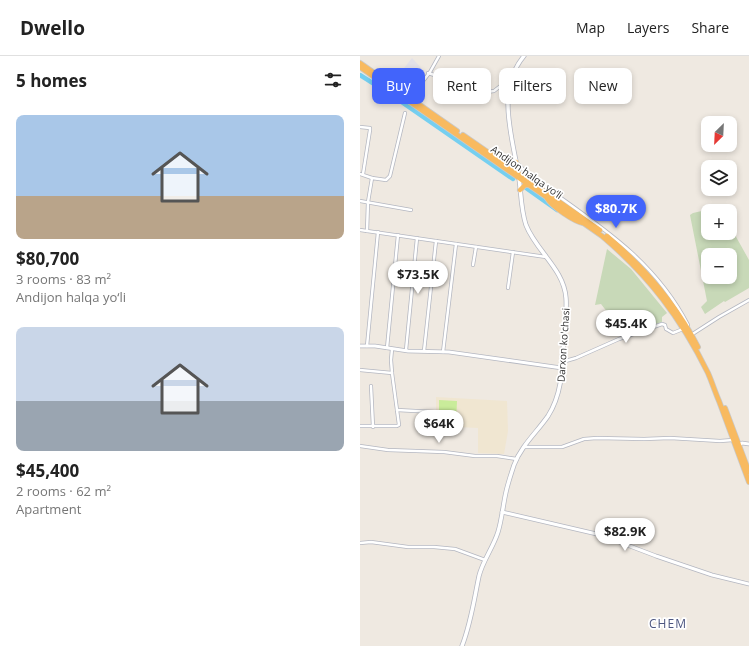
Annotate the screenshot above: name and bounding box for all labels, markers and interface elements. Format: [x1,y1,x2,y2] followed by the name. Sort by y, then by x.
[20,15,85,41] text: Dwello
[576,18,605,37] text: Map
[627,18,669,37] text: Layers
[691,18,729,37] text: Share
[372,68,425,104] chip: Buy
[433,68,491,104] chip: Rent
[499,68,566,104] chip: Filters
[574,68,632,104] chip: New
[16,69,87,92] text: 5 homes
[322,69,344,91] icon: filters
[701,116,737,152] north arrow
[701,116,737,284] map controls
[144,141,216,213] icon: home
[488,142,566,202] street label: Andijon halqa yo‘li
[701,160,737,196] button: layers
[583,195,649,229] pin: $80.7K
[595,199,637,217] text: $80.7K
[701,204,737,240] button: +
[16,247,79,270] text: $80,700
[701,248,737,284] button: −
[385,261,451,295] pin: $73.5K
[397,265,439,283] text: $73.5K
[16,270,111,288] text: 3 rooms · 83 m²
[16,288,126,306] text: Andijon halqa yo‘li
[553,308,573,382] street label: Darxon ko'chasi
[593,310,659,344] pin: $45.4K
[605,314,647,332] text: $45.4K
[144,353,216,425] icon: home
[415,410,463,444] pin: $64K
[424,414,454,432] text: $64K
[16,459,79,482] text: $45,400
[16,482,111,500] text: 2 rooms · 62 m²
[16,500,81,518] text: Apartment
[592,518,658,552] pin: $82.9K
[604,522,646,540] text: $82.9K
[649,615,687,632] district label: CHEM

